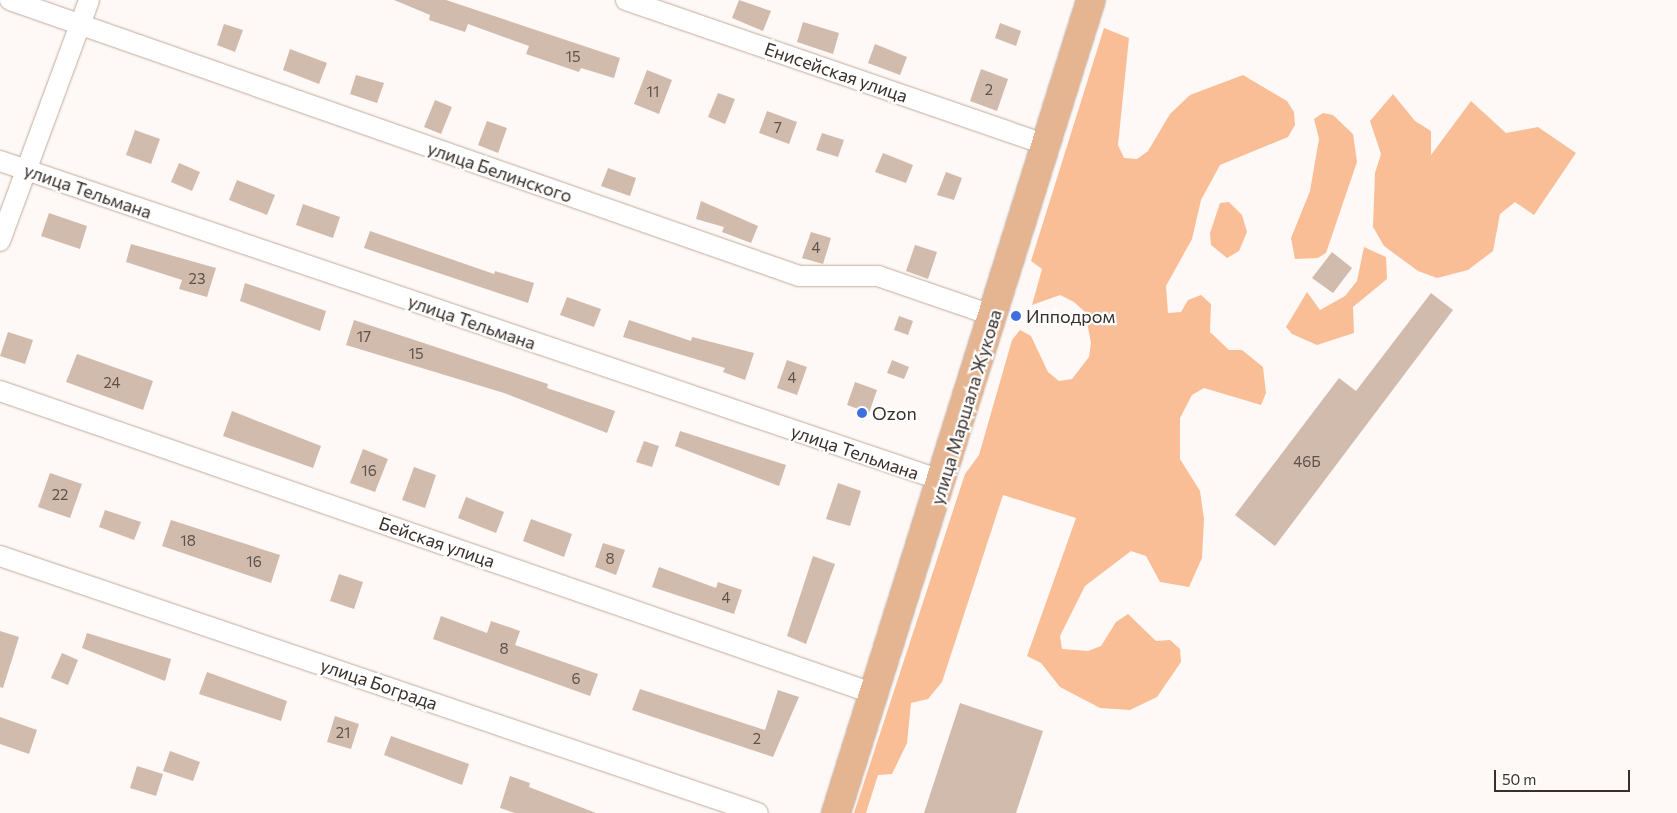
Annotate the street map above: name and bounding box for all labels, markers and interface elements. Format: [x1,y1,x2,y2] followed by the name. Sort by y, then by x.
[762,37,910,107] street label: Енисейская улица
[565,48,581,66] house number: 15
[985,81,993,99] house number: 2
[647,83,659,101] house number: 11
[774,119,782,137] house number: 7
[425,137,575,207] street label: улица Белинского
[21,159,155,223] street label: улица Тельмана
[812,239,820,257] house number: 4
[189,270,205,288] house number: 23
[405,290,539,354] street label: улица Тельмана
[1026,305,1115,327] place label: Ипподром
[926,307,1006,507] street label: улица Маршала Жукова
[1010,310,1022,322] marker: Ипподром
[357,328,371,346] house number: 17
[408,345,424,363] house number: 15
[788,369,796,387] house number: 4
[103,374,121,392] house number: 24
[872,402,917,424] place label: Ozon
[856,407,868,419] marker: Ozon
[788,420,922,484] street label: улица Тельмана
[1293,453,1321,471] house number: 46Б
[361,462,377,480] house number: 16
[52,486,68,504] house number: 22
[376,512,498,572] street label: Бейская улица
[180,532,196,550] house number: 18
[605,550,615,568] house number: 8
[246,553,262,571] house number: 16
[722,589,730,607] house number: 4
[499,640,509,658] house number: 8
[318,654,440,714] street label: улица Бограда
[571,670,581,688] house number: 6
[336,724,350,742] house number: 21
[753,730,761,748] house number: 2
[1497,760,1633,792] scale bar
[1502,770,1536,788] text: 50 m

